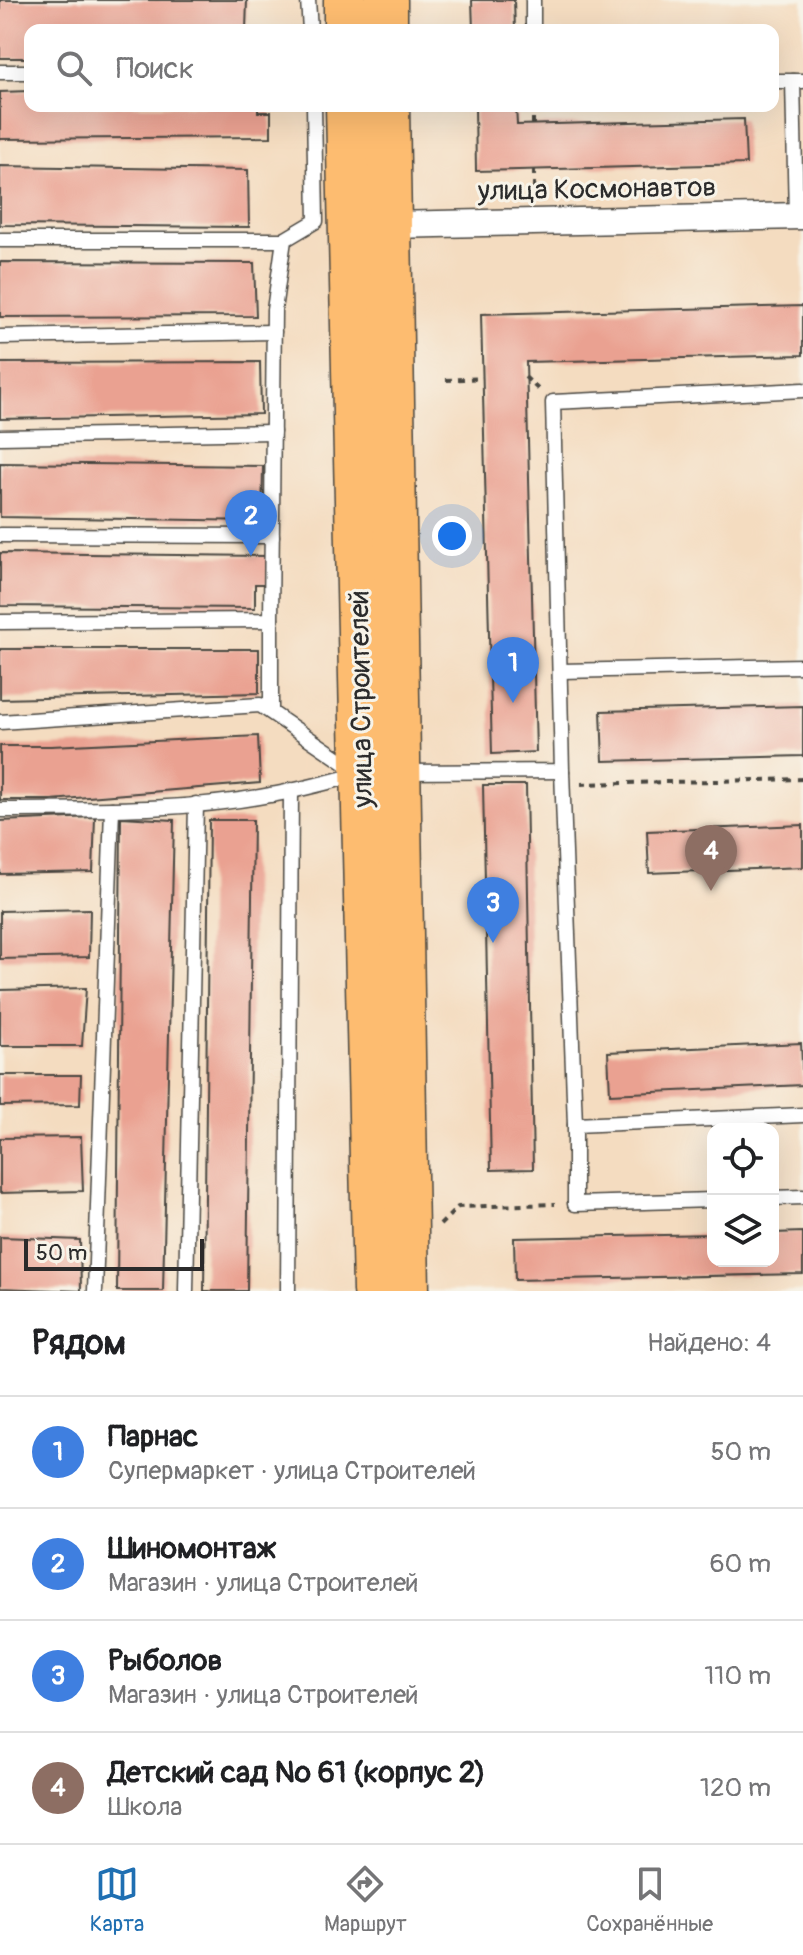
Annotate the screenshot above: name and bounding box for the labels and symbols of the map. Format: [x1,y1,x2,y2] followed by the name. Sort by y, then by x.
[477,170,716,209] street label: улица Космонавтов
[225,490,277,556] pin: 2
[432,516,472,556] your location
[342,590,381,809] street label: улица Строителей
[487,637,539,703] pin: 1
[685,825,737,891] pin: 4
[467,877,519,943] pin: 3
[24,1235,204,1271] scale bar

